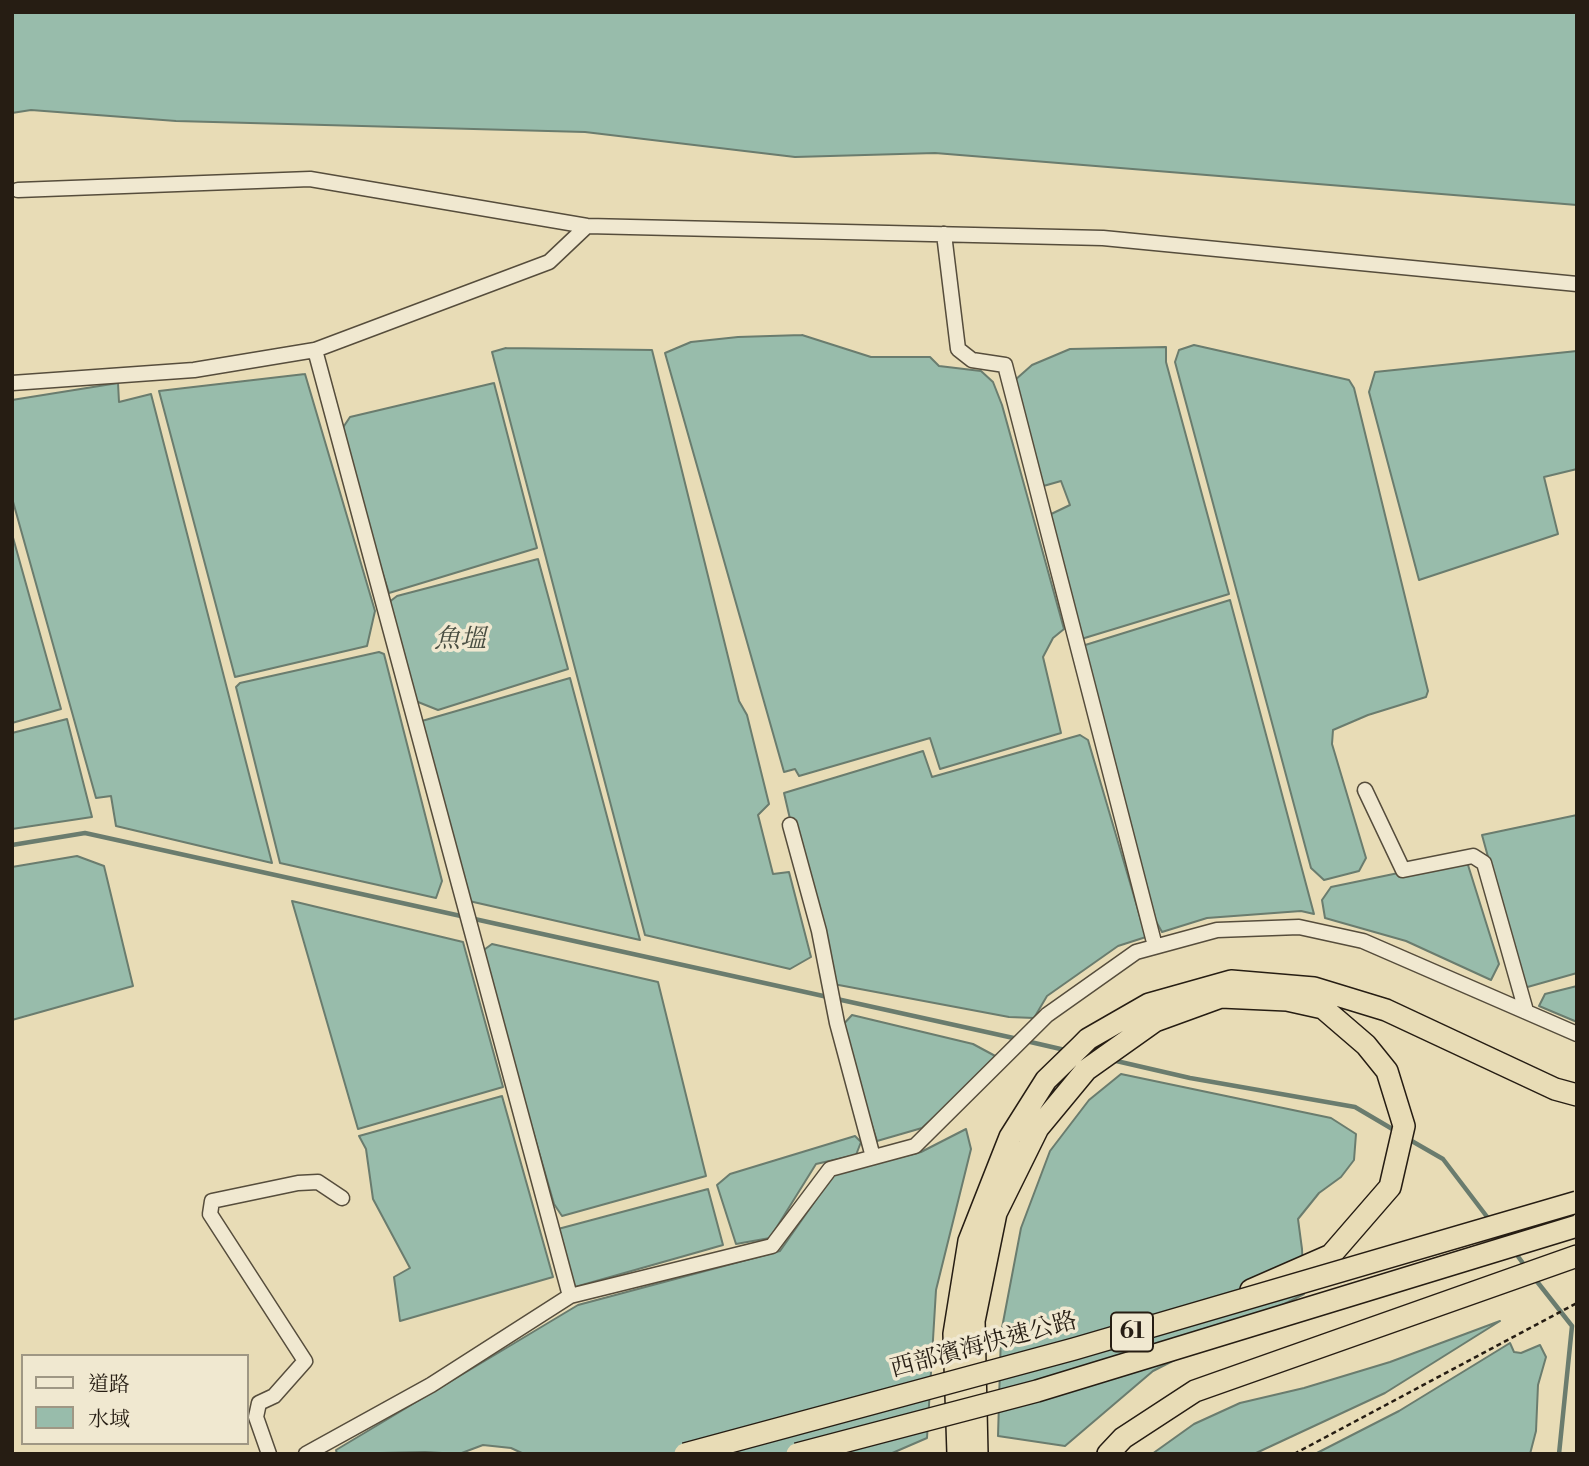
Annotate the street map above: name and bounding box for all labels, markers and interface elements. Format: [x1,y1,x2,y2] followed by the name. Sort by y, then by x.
[434,625,486,657] water label: 魚塭
[888,1307,1080,1385] street label: 西部濱海快速公路
[1111,1312,1153,1352] road number: 61
[21,1354,248,1445] legend
[88,1372,130,1398] text: 道路
[88,1407,130,1433] text: 水域

